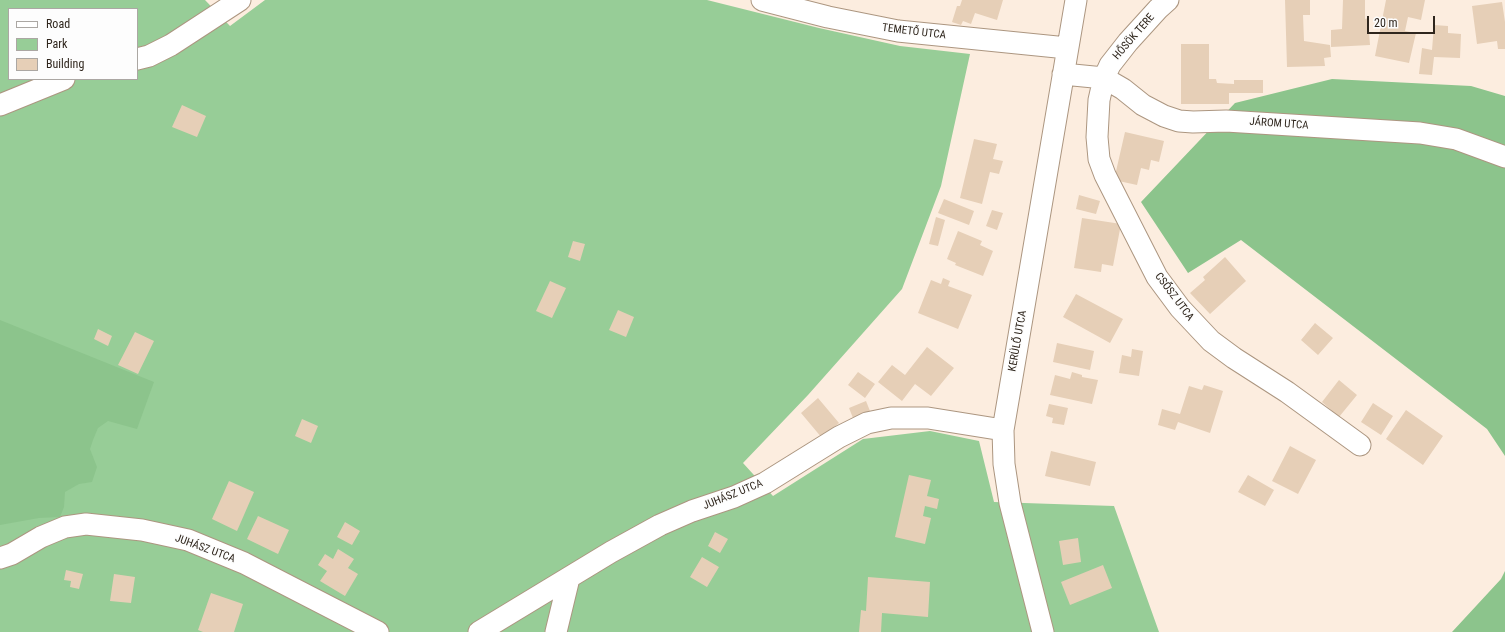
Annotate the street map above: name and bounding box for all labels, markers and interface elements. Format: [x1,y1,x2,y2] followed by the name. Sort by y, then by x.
[8,8,138,80] legend
[1369,8,1437,34] scale bar
[1110,11,1158,63] street label: HŐSÖK TERE
[1374,16,1398,30] text: 20 m
[46,17,70,31] text: Road
[881,22,947,42] street label: TEMETŐ UTCA
[46,37,67,51] text: Park
[46,57,84,71] text: Building
[1249,115,1309,133] street label: JÁROM UTCA
[1152,270,1196,324] street label: CSŐSZ UTCA
[1006,309,1030,373] street label: KERÜLŐ UTCA
[701,477,765,513] street label: JUHÁSZ UTCA
[173,532,237,566] street label: JUHÁSZ UTCA

